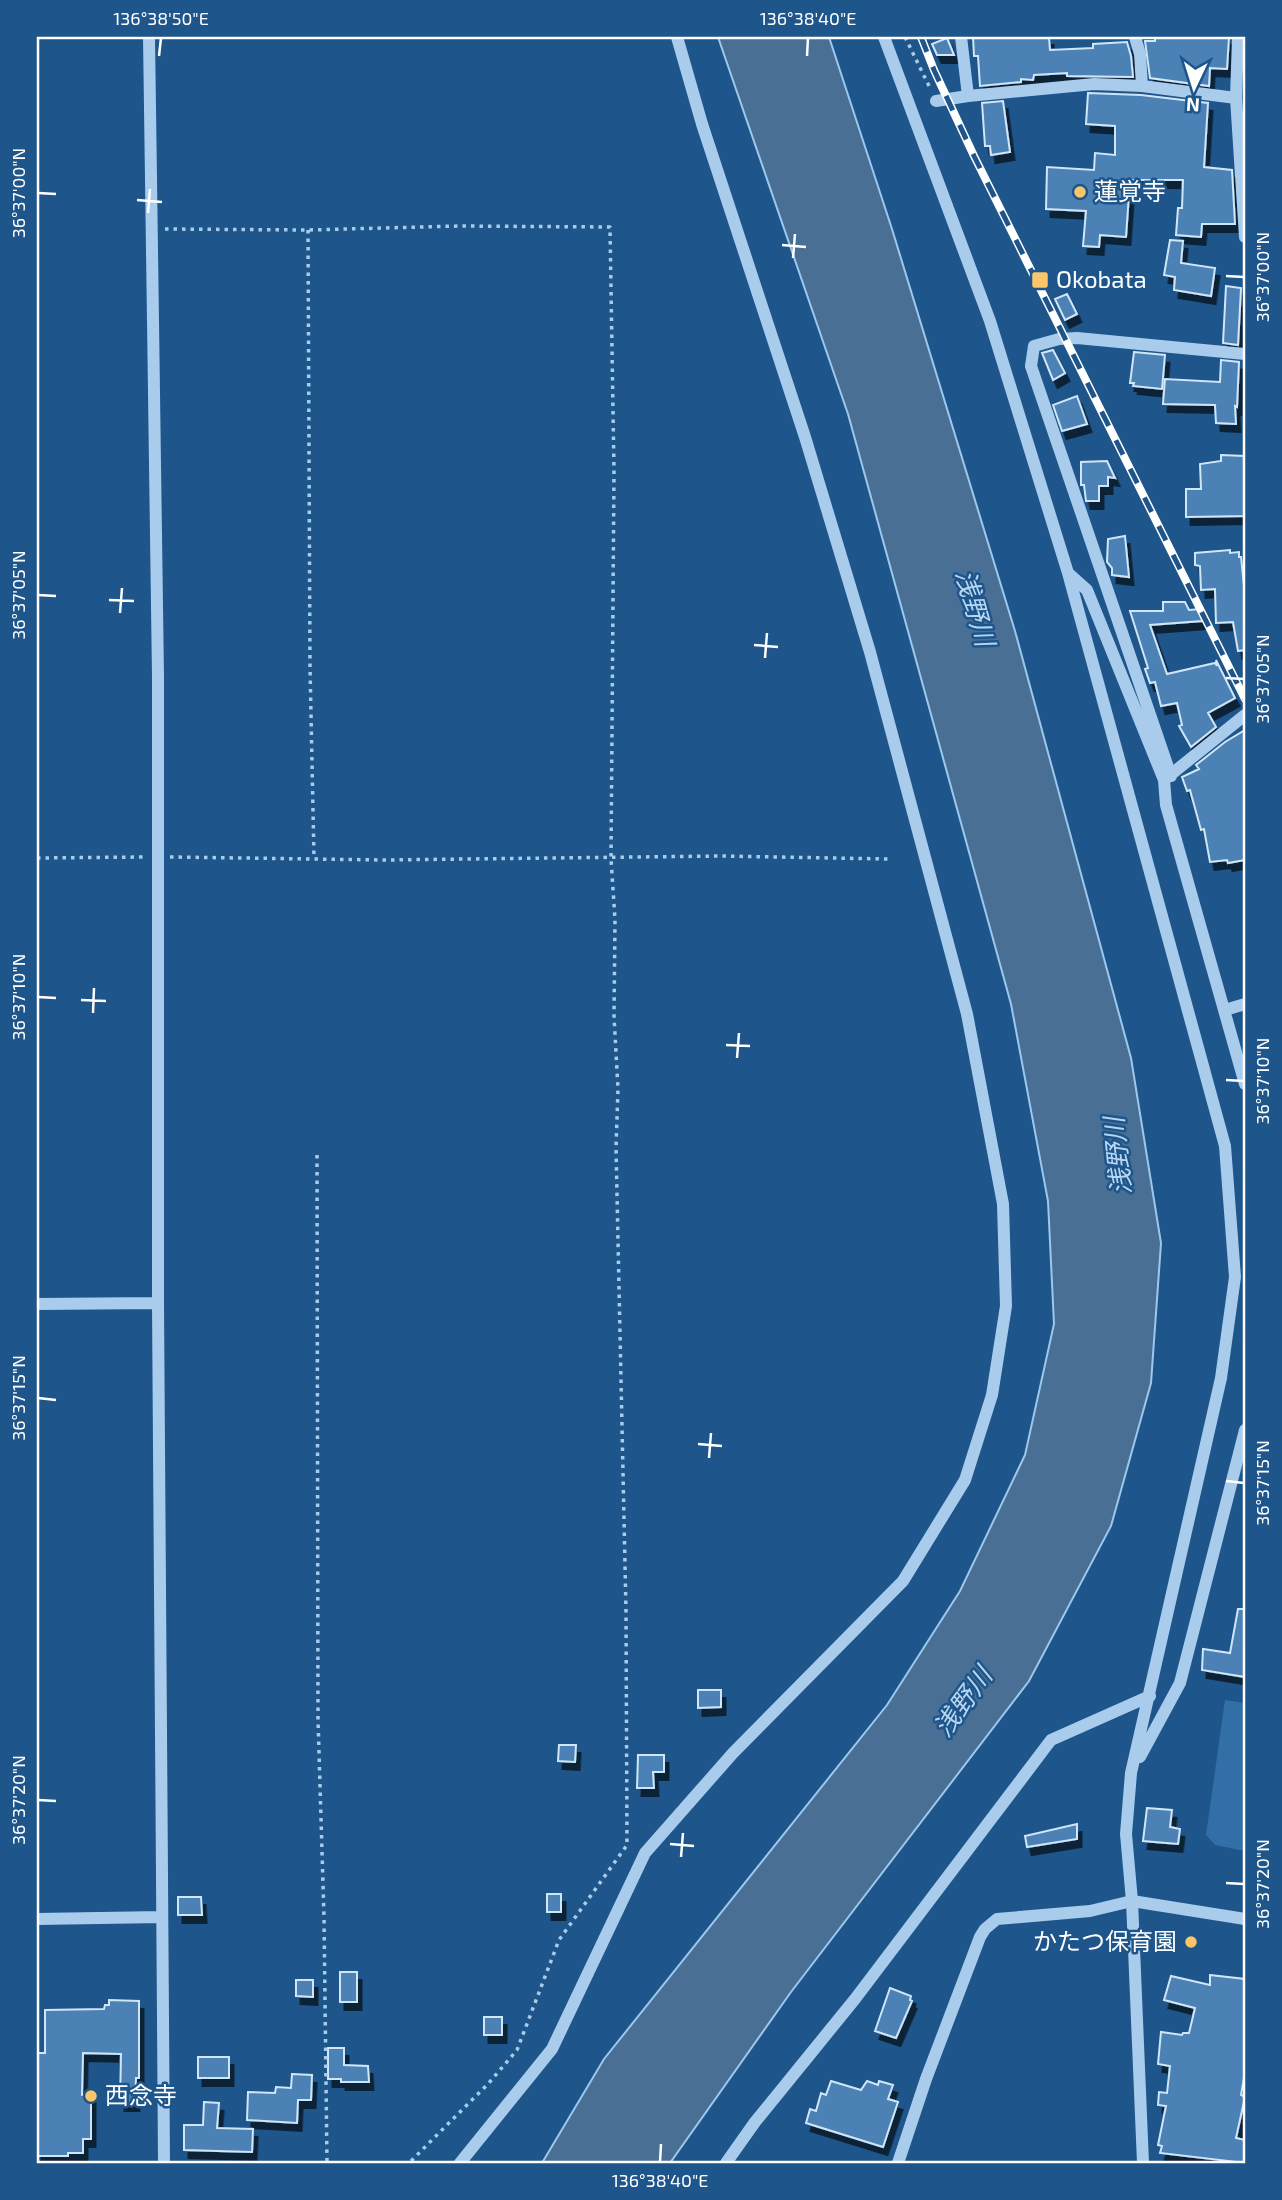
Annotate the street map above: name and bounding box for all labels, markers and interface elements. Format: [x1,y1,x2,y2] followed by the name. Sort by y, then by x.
[113,7,209,29] text: 136°38'50"E
[760,7,856,29] text: 136°38'40"E
[1160,52,1230,122] north arrow
[1185,94,1200,117] text: N
[7,148,29,238] text: 36°37'00"N
[1094,176,1166,205] place label: 蓮覚寺
[1072,184,1088,200] marker: 蓮覚寺
[1251,232,1273,322] text: 36°37'00"N
[1056,264,1147,293] place label: Okobata
[1030,270,1050,290] marker: Okobata
[7,550,29,640] text: 36°37'05"N
[951,566,1003,652] water label: 浅野川
[1251,634,1273,724] text: 36°37'05"N
[7,954,29,1040] text: 36°37'10"N
[1251,1038,1273,1124] text: 36°37'10"N
[1097,1113,1136,1197] water label: 浅野川
[7,1355,29,1441] text: 36°37'15"N
[1251,1440,1273,1526] text: 36°37'15"N
[926,1658,999,1742] water label: 浅野川
[7,1755,29,1845] text: 36°37'20"N
[1251,1839,1273,1929] text: 36°37'20"N
[1033,1926,1177,1955] place label: かたつ保育園
[1183,1934,1199,1950] marker: かたつ保育園
[105,2080,177,2109] place label: 西念寺
[83,2088,99,2104] marker: 西念寺
[612,2169,708,2191] text: 136°38'40"E

